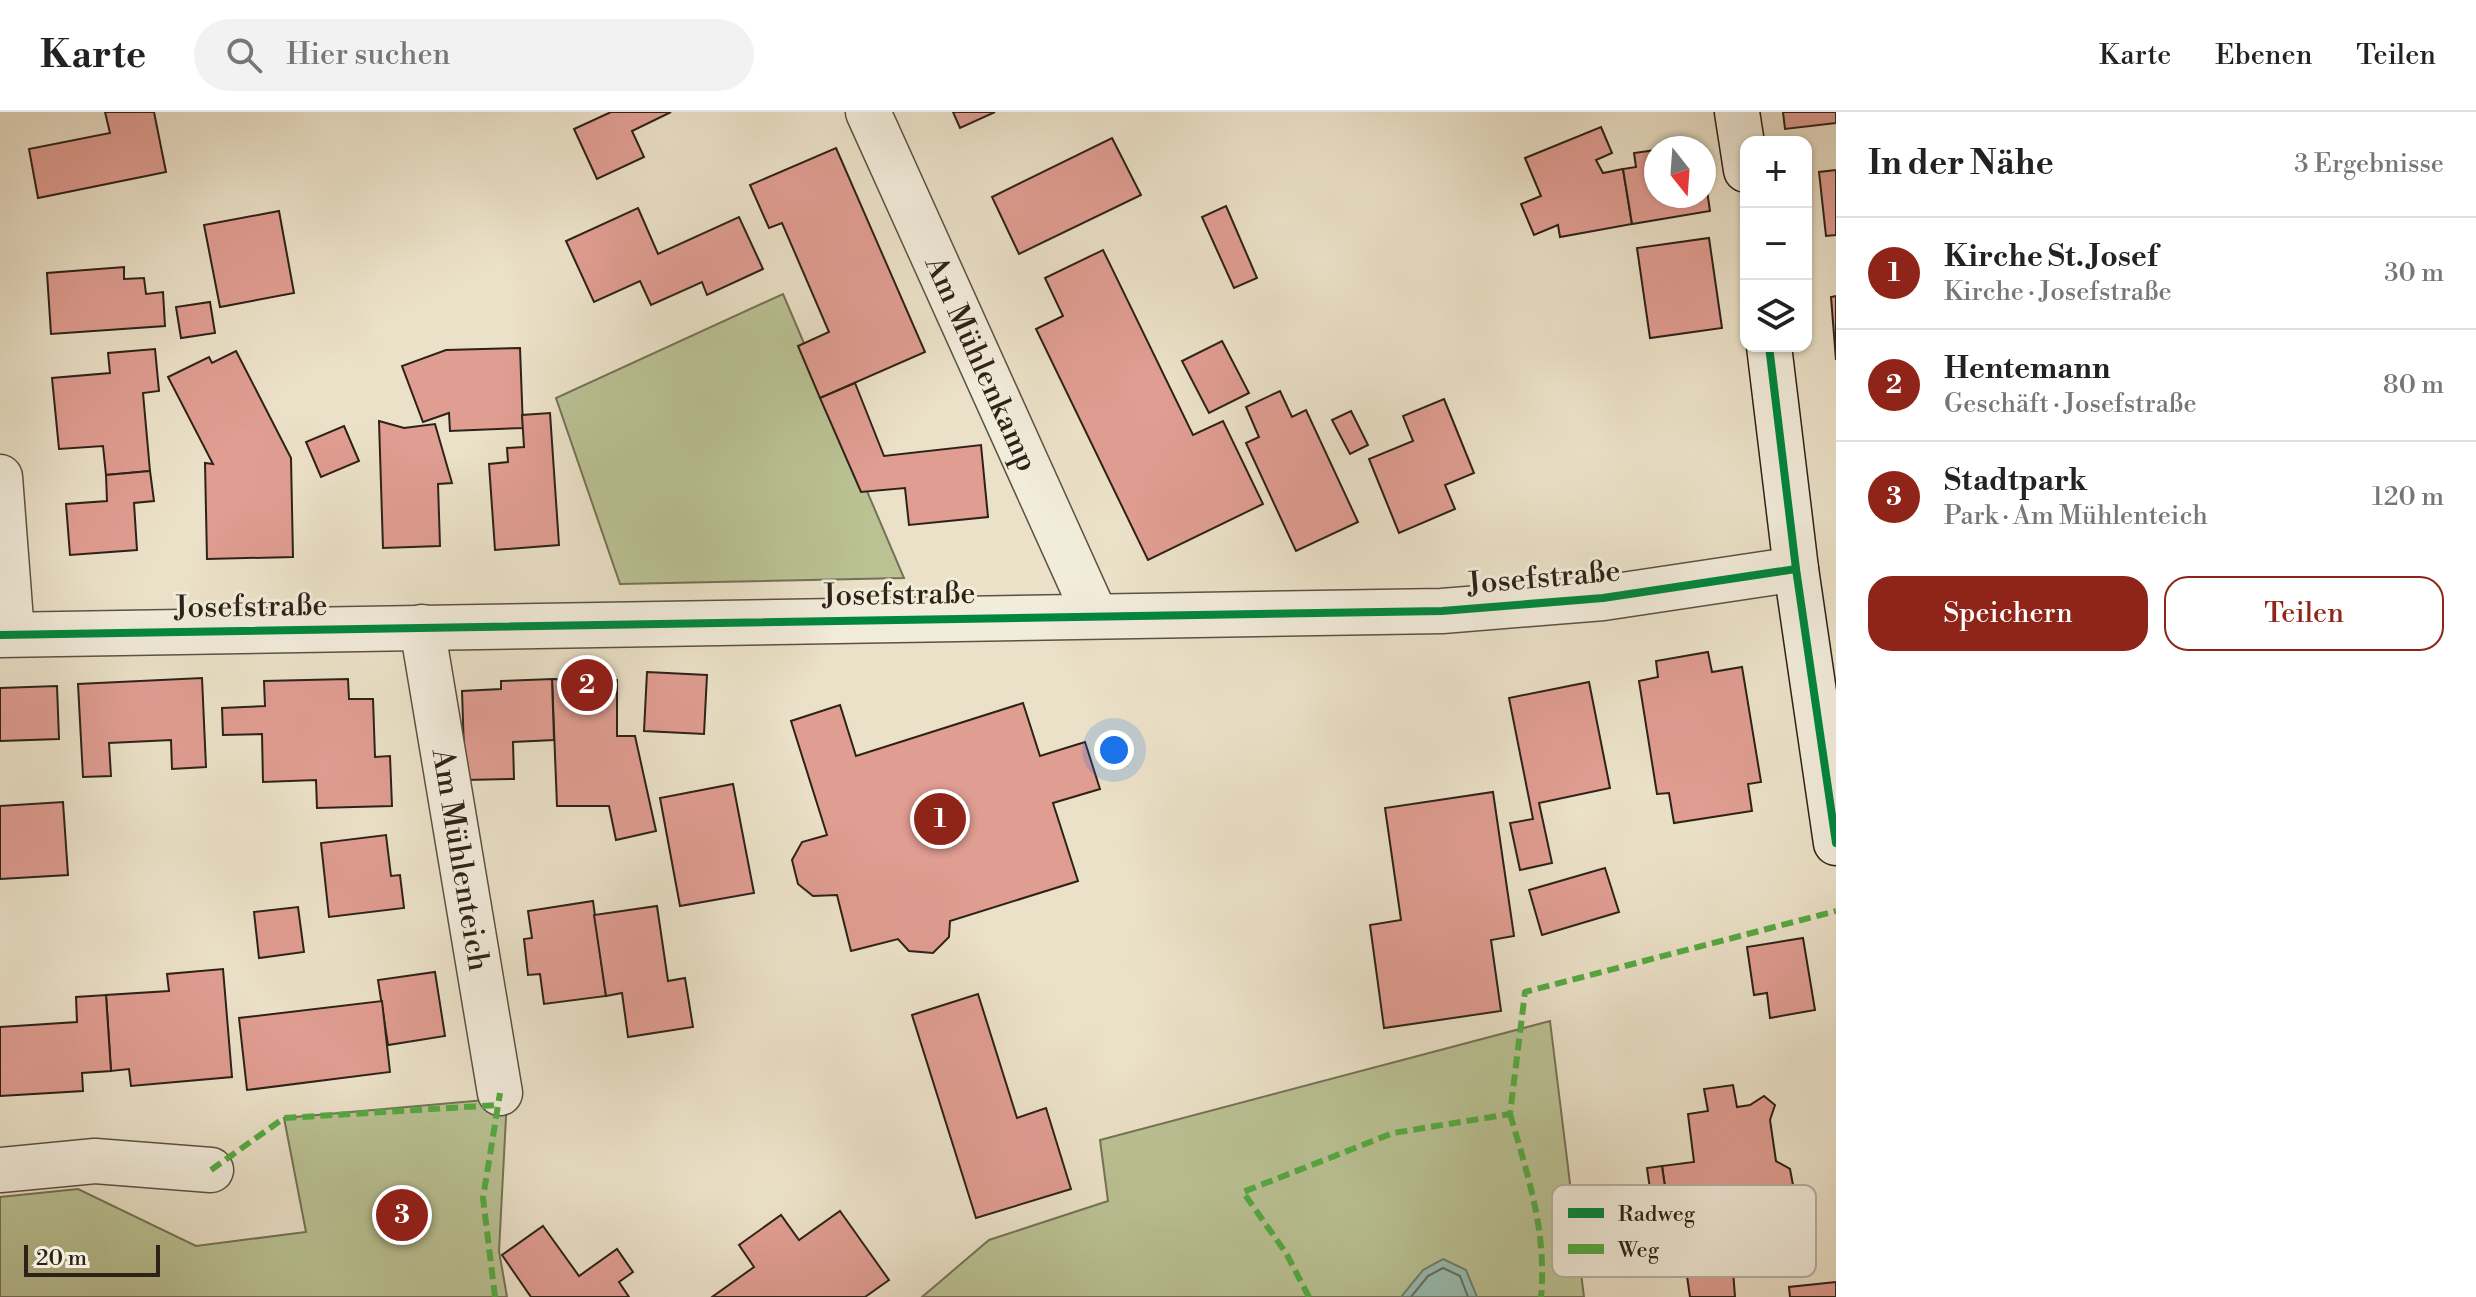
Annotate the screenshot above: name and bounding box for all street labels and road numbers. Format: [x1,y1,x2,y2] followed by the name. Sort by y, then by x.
[915,250,1046,477] street label: Am Mühlenkamp
[1465,552,1622,604] street label: Josefstraße
[821,575,976,615] street label: Josefstraße
[173,587,328,627] street label: Josefstraße
[423,745,497,974] street label: Am Mühlenteich

